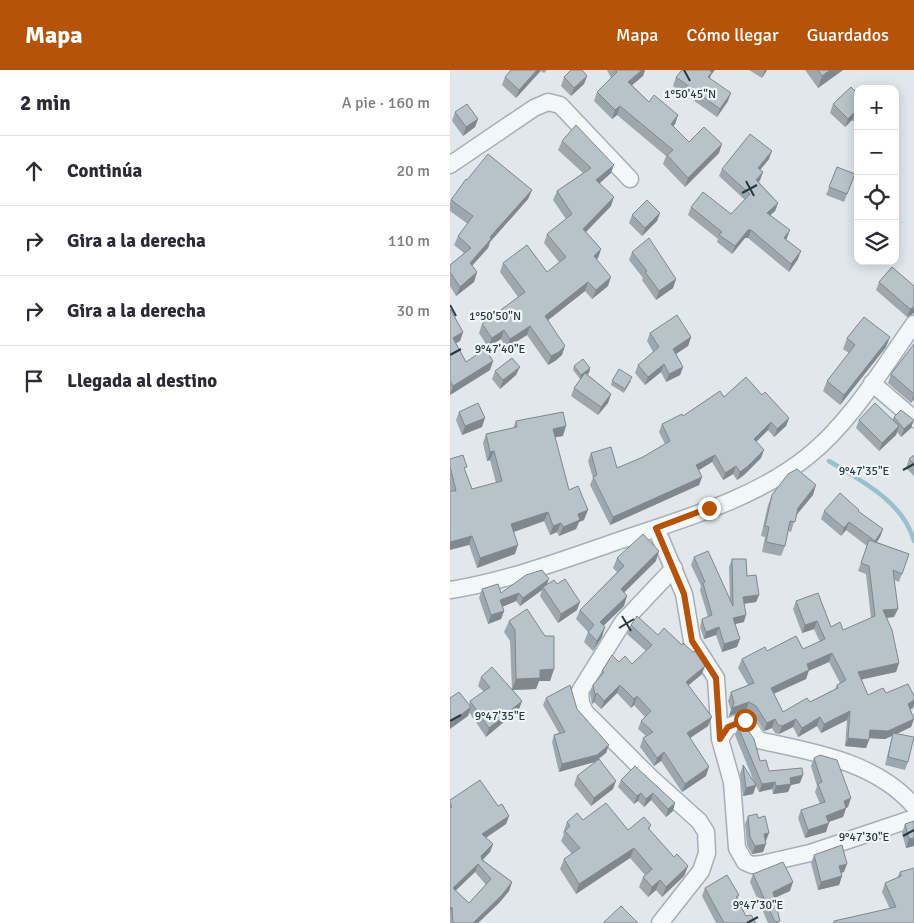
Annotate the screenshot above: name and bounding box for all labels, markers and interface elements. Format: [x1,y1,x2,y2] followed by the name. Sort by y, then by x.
[25,20,83,50] text: Mapa
[616,24,658,46] text: Mapa
[686,24,779,46] text: Cómo llegar
[807,24,889,46] text: Guardados
[854,85,899,265] map controls
[854,85,899,130] button: +
[664,87,716,102] text: 1°50'45"N
[20,90,71,116] text: 2 min
[342,93,430,113] text: A pie · 160 m
[854,130,899,175] button: −
[20,157,48,185] icon: ahead
[67,159,142,183] text: Continúa
[396,161,430,181] text: 20 m
[854,175,899,220] button: locate
[854,220,899,265] button: layers
[20,227,48,255] icon: right
[67,229,206,253] text: Gira a la derecha
[388,231,430,251] text: 110 m
[20,297,48,325] icon: right
[67,299,206,323] text: Gira a la derecha
[396,301,430,321] text: 30 m
[469,309,521,324] text: 1°50'50"N
[475,342,526,357] text: 9°47'40"E
[20,367,48,395] icon: arrive
[67,369,217,393] text: Llegada al destino
[839,464,890,479] text: 9°47'35"E
[698,497,721,520] route end
[475,709,526,724] text: 9°47'35"E
[734,709,757,732] route start
[839,830,890,845] text: 9°47'30"E
[733,898,784,913] text: 9°47'30"E

